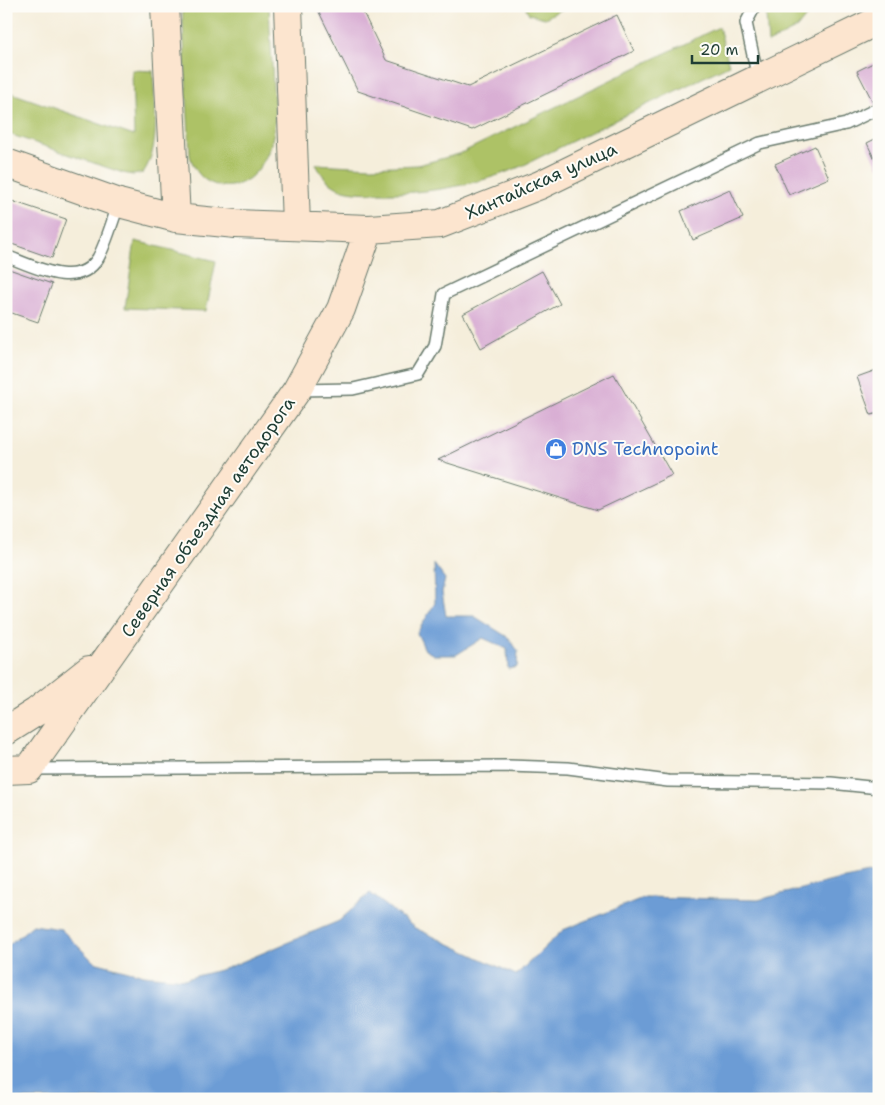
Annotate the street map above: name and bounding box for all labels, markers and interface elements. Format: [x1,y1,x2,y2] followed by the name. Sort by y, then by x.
[692,32,759,64] scale bar
[700,40,739,60] text: 20 m
[461,137,621,225] street label: Хантайская улица
[115,392,301,642] street label: Северная объездная автодорога
[544,437,568,461] shop icon: DNS Technopoint
[572,437,719,461] place label: DNS Technopoint

